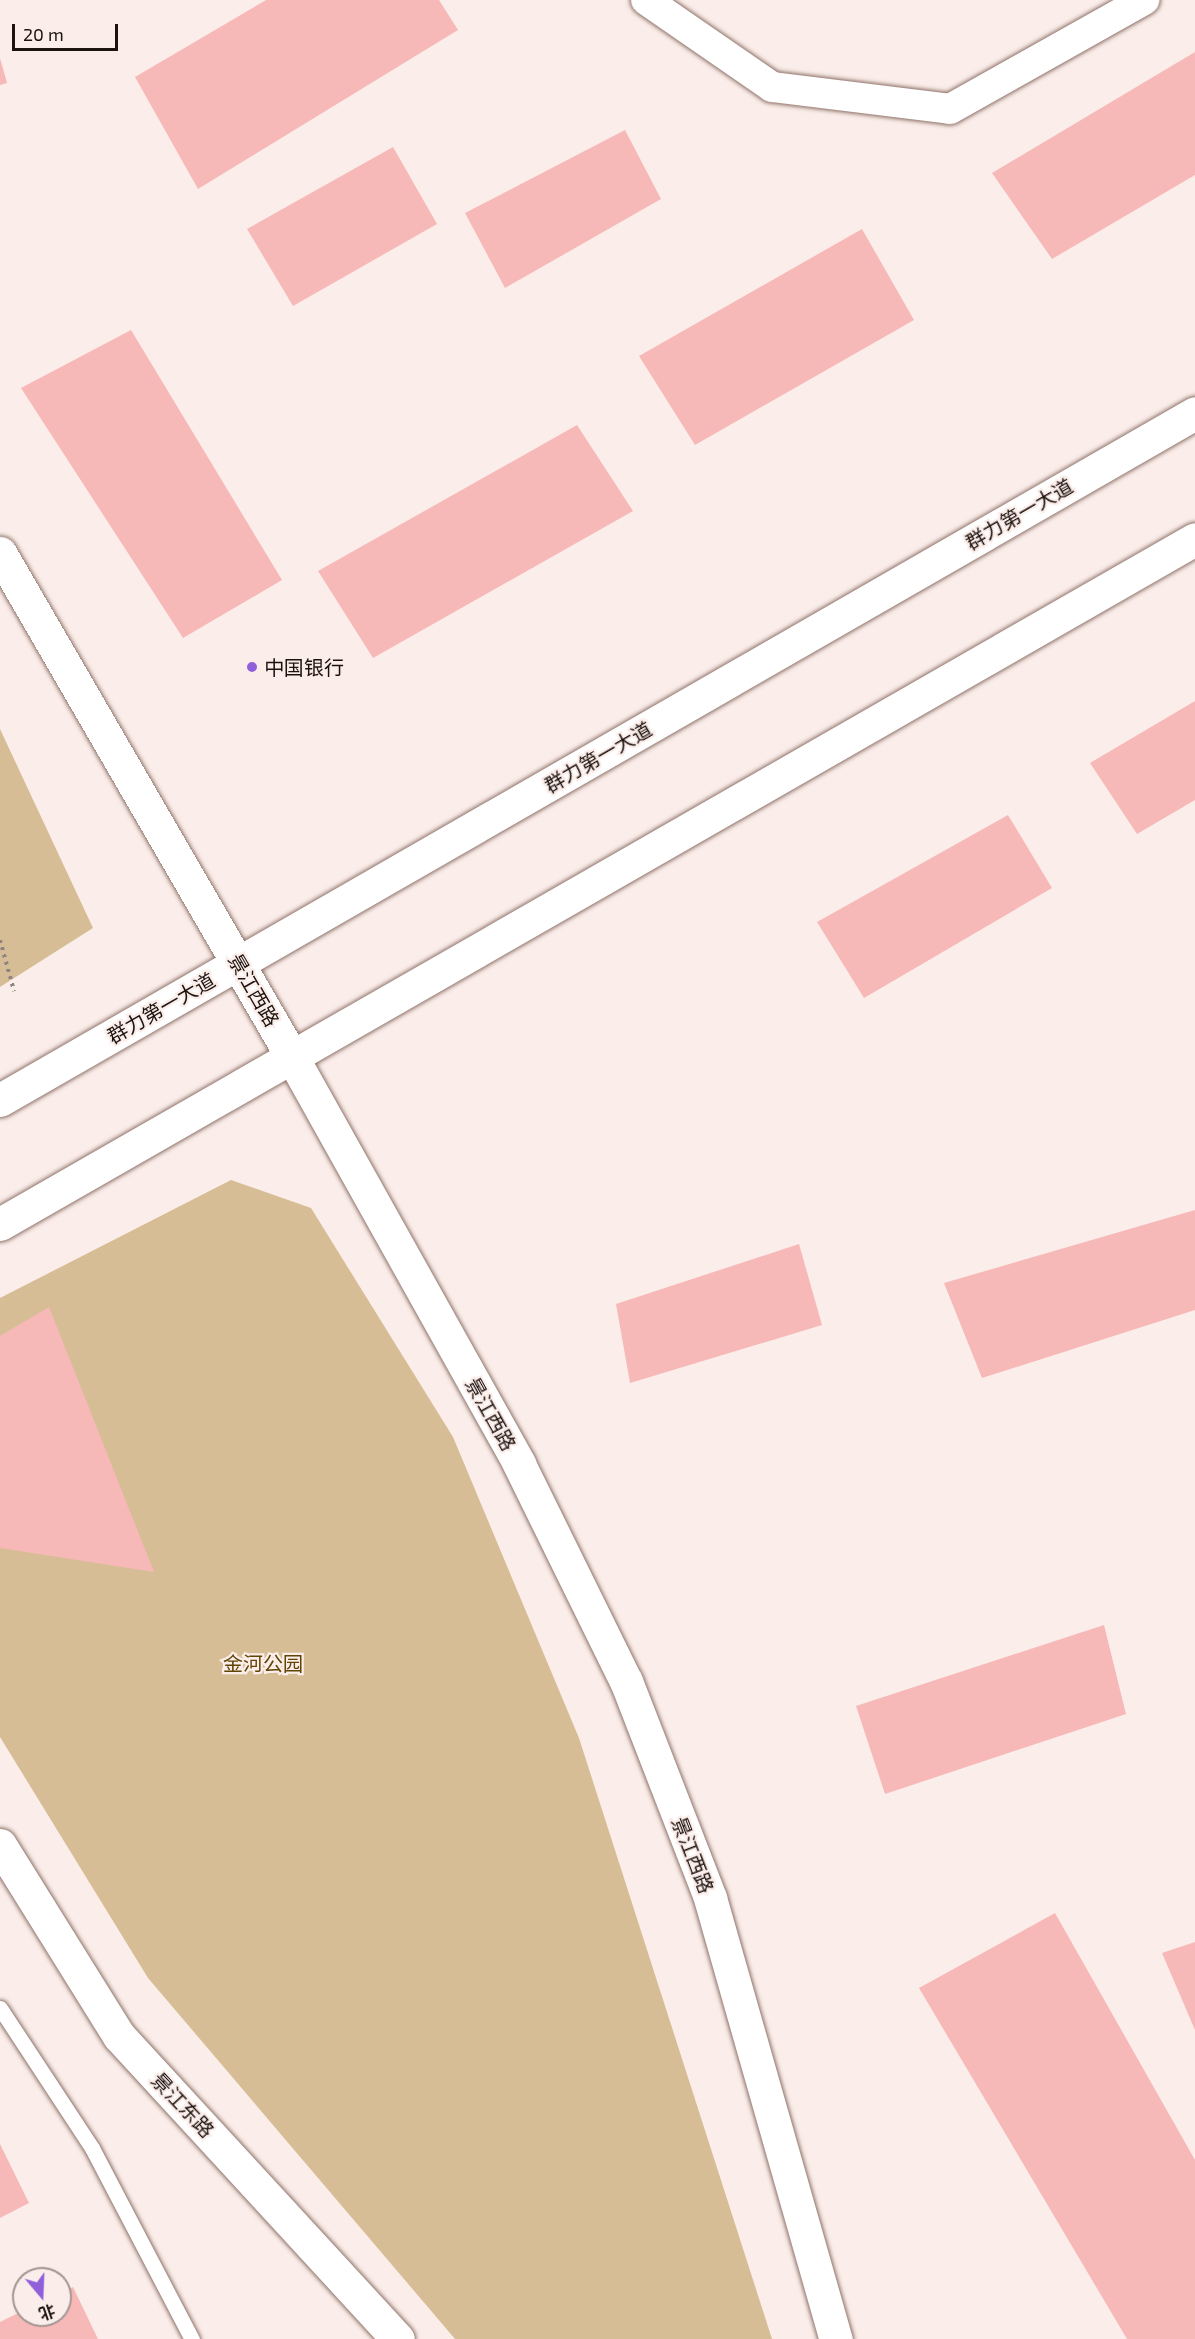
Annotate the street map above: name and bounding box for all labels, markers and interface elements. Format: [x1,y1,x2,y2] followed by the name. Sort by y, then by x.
[15,12,122,50] scale bar
[23,23,64,45] text: 20 m
[961,474,1077,554] street label: 群力第一大道
[264,655,344,679] place label: 中国银行
[245,660,259,674] marker: 中国银行
[540,717,656,797] street label: 群力第一大道
[224,949,284,1031] street label: 景江西路
[103,968,219,1048] street label: 群力第一大道
[461,1373,521,1455] street label: 景江西路
[223,1651,303,1675] park label: 金河公园
[667,1813,719,1897] street label: 景江西路
[147,2068,219,2142] street label: 景江东路
[12,2267,72,2327] north arrow
[37,2301,58,2324] text: 北

